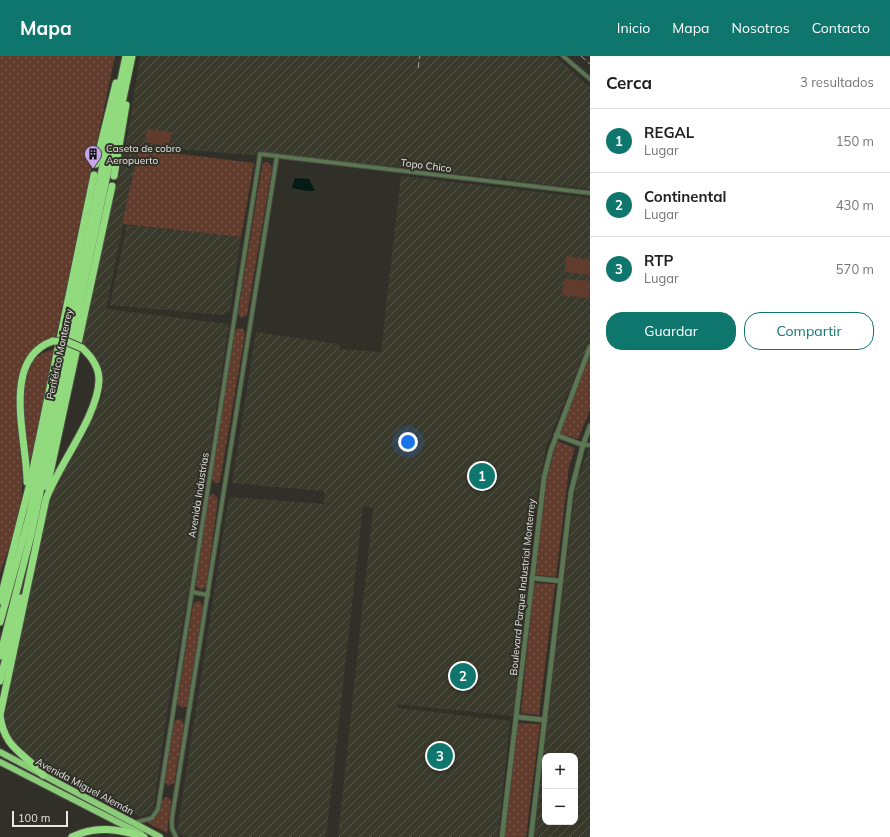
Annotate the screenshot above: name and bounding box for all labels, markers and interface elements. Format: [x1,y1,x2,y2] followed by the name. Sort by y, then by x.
[20,16,72,40] text: Mapa
[617,19,650,37] text: Inicio
[672,19,710,37] text: Mapa
[732,19,790,37] text: Nosotros
[812,19,870,37] text: Contacto
[606,72,652,93] text: Cerca
[800,74,874,90] text: 3 resultados
[644,123,694,142] text: REGAL
[615,133,623,149] text: 1
[836,133,874,149] text: 150 m
[106,142,181,167] place label: Caseta de cobro Aeropuerto
[644,142,679,158] text: Lugar
[83,144,103,169] building icon: Caseta de cobro Aeropuerto
[400,156,452,175] street label: Topo Chico
[644,187,727,206] text: Continental
[615,197,623,213] text: 2
[836,197,874,213] text: 430 m
[644,206,679,222] text: Lugar
[644,251,674,270] text: RTP
[615,261,623,277] text: 3
[836,261,874,277] text: 570 m
[644,270,679,286] text: Lugar
[44,307,76,401] street label: Periférico Monterrey
[606,312,736,350] button: Guardar
[744,312,874,350] button: Compartir
[398,432,418,452] your location
[185,451,212,539] street label: Avenida Industrias
[469,461,495,491] pin: 1
[507,497,538,676] street label: Boulevard Parque Industrial Monterrey
[450,661,476,691] pin: 2
[427,741,453,771] pin: 3
[542,753,578,825] map controls
[542,753,578,789] button: +
[33,755,136,818] street label: Avenida Miguel Alemán
[542,789,578,825] button: −
[12,809,68,828] scale bar
[18,811,50,825] text: 100 m

